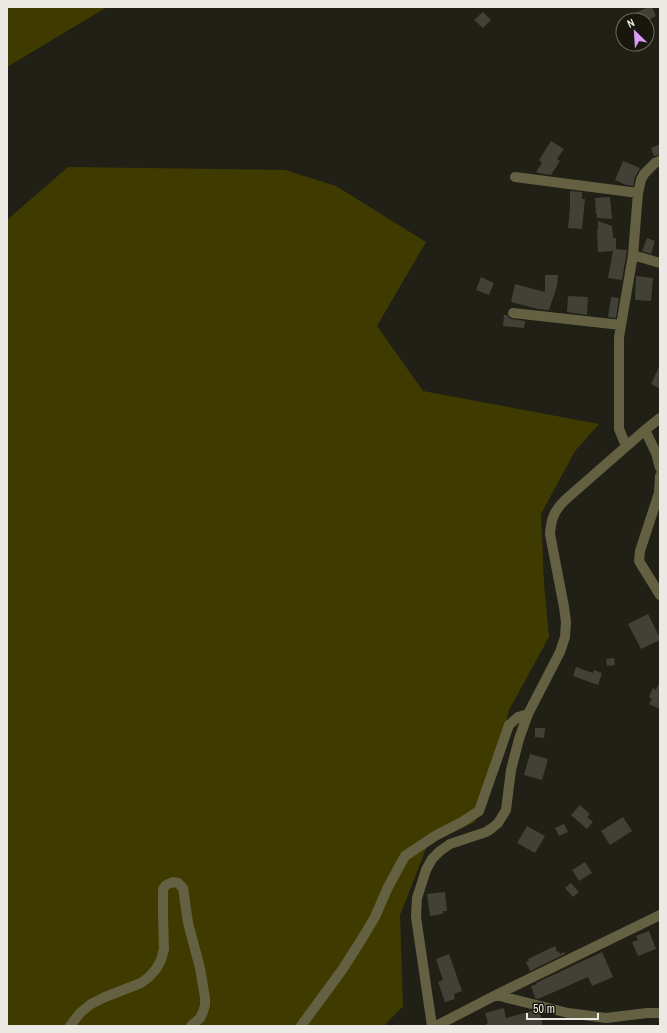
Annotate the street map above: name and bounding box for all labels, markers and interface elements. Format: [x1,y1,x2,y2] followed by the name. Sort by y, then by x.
[615,12,655,52] north arrow
[625,15,637,31] text: N
[527,995,598,1021] scale bar
[533,1001,555,1017] text: 50 m

